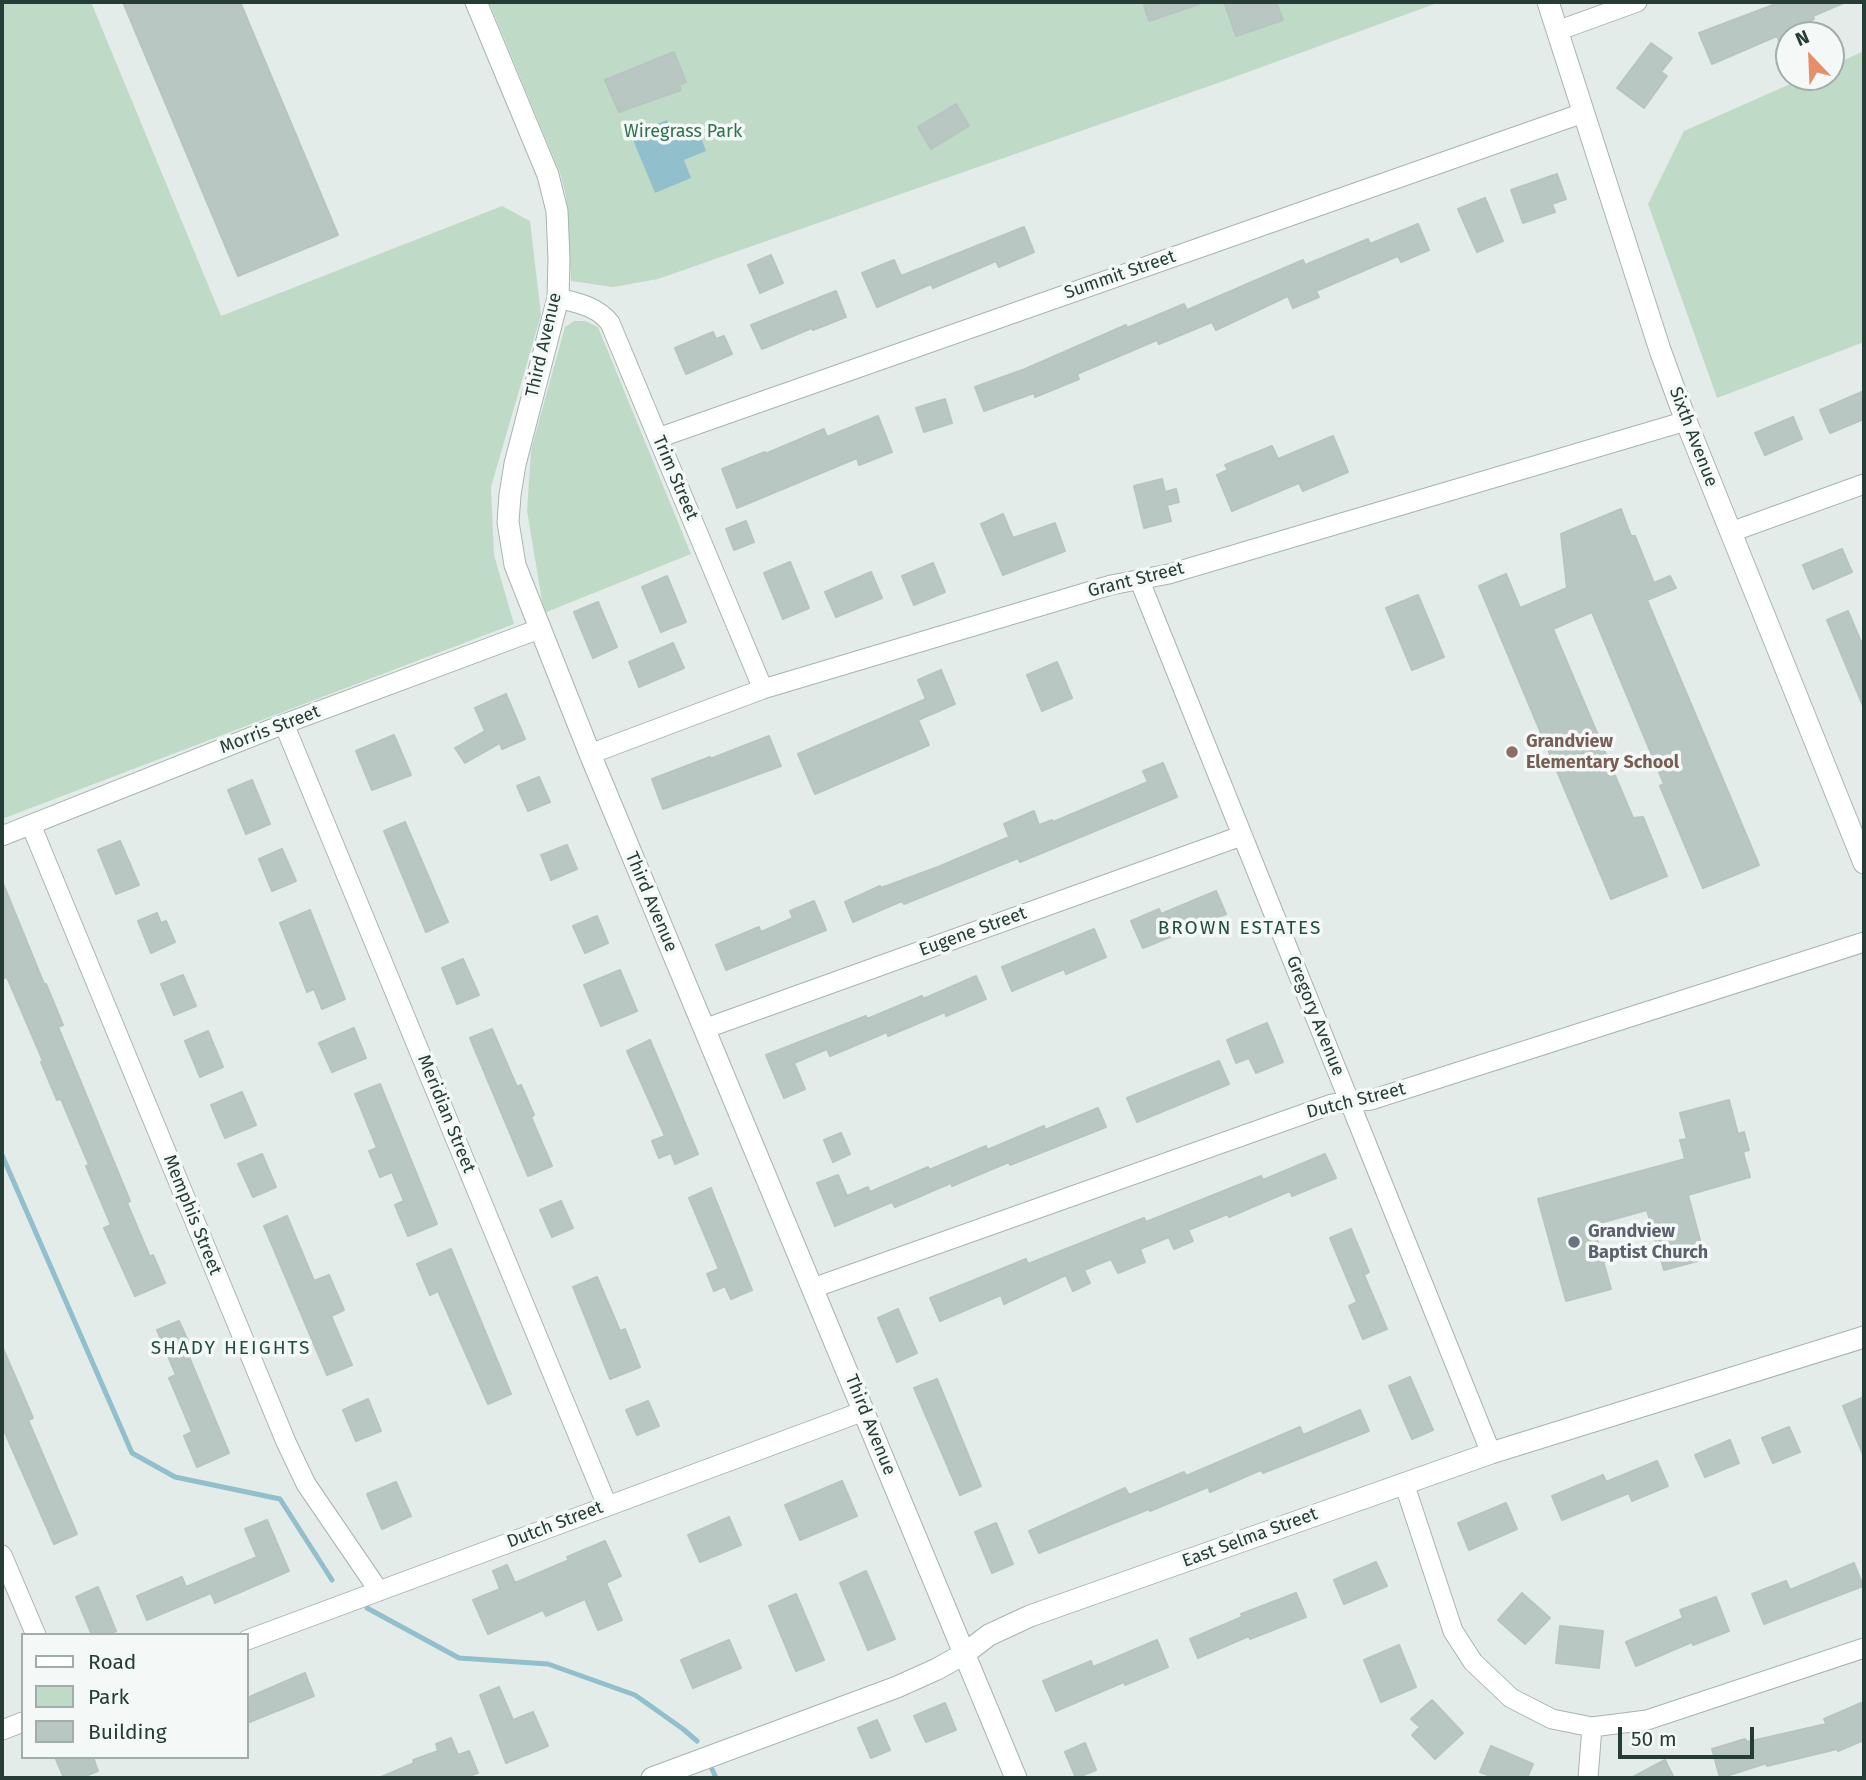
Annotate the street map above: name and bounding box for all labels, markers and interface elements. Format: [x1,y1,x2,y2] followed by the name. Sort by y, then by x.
[1775,21,1845,91] north arrow
[1792,25,1813,51] text: N
[624,121,742,143] park label: Wiregrass Park
[1061,246,1179,304] street label: Summit Street
[521,291,567,399] street label: Third Avenue
[1664,384,1722,490] street label: Sixth Avenue
[648,432,702,524] street label: Trim Street
[1086,558,1186,602] street label: Grant Street
[217,701,323,759] street label: Morris Street
[1526,731,1679,774] place label: Grandview Elementary School
[1504,744,1520,760] marker: Grandview Elementary School
[620,849,682,955] street label: Third Avenue
[916,903,1030,961] street label: Eugene Street
[1159,918,1321,940] district label: BROWN ESTATES
[1281,953,1349,1079] street label: Gregory Avenue
[412,1052,480,1176] street label: Meridian Street
[1304,1078,1408,1124] street label: Dutch Street
[158,1152,226,1278] street label: Memphis Street
[1588,1221,1708,1264] place label: Grandview Baptist Church
[1566,1234,1582,1250] marker: Grandview Baptist Church
[152,1338,310,1360] district label: SHADY HEIGHTS
[840,1372,900,1478] street label: Third Avenue
[504,1497,606,1553] street label: Dutch Street
[1179,1503,1321,1573] street label: East Selma Street
[21,1633,248,1759] legend
[88,1649,136,1675] text: Road
[88,1684,129,1710] text: Park
[1621,1714,1758,1758] scale bar
[88,1719,167,1745] text: Building
[1631,1726,1677,1752] text: 50 m

